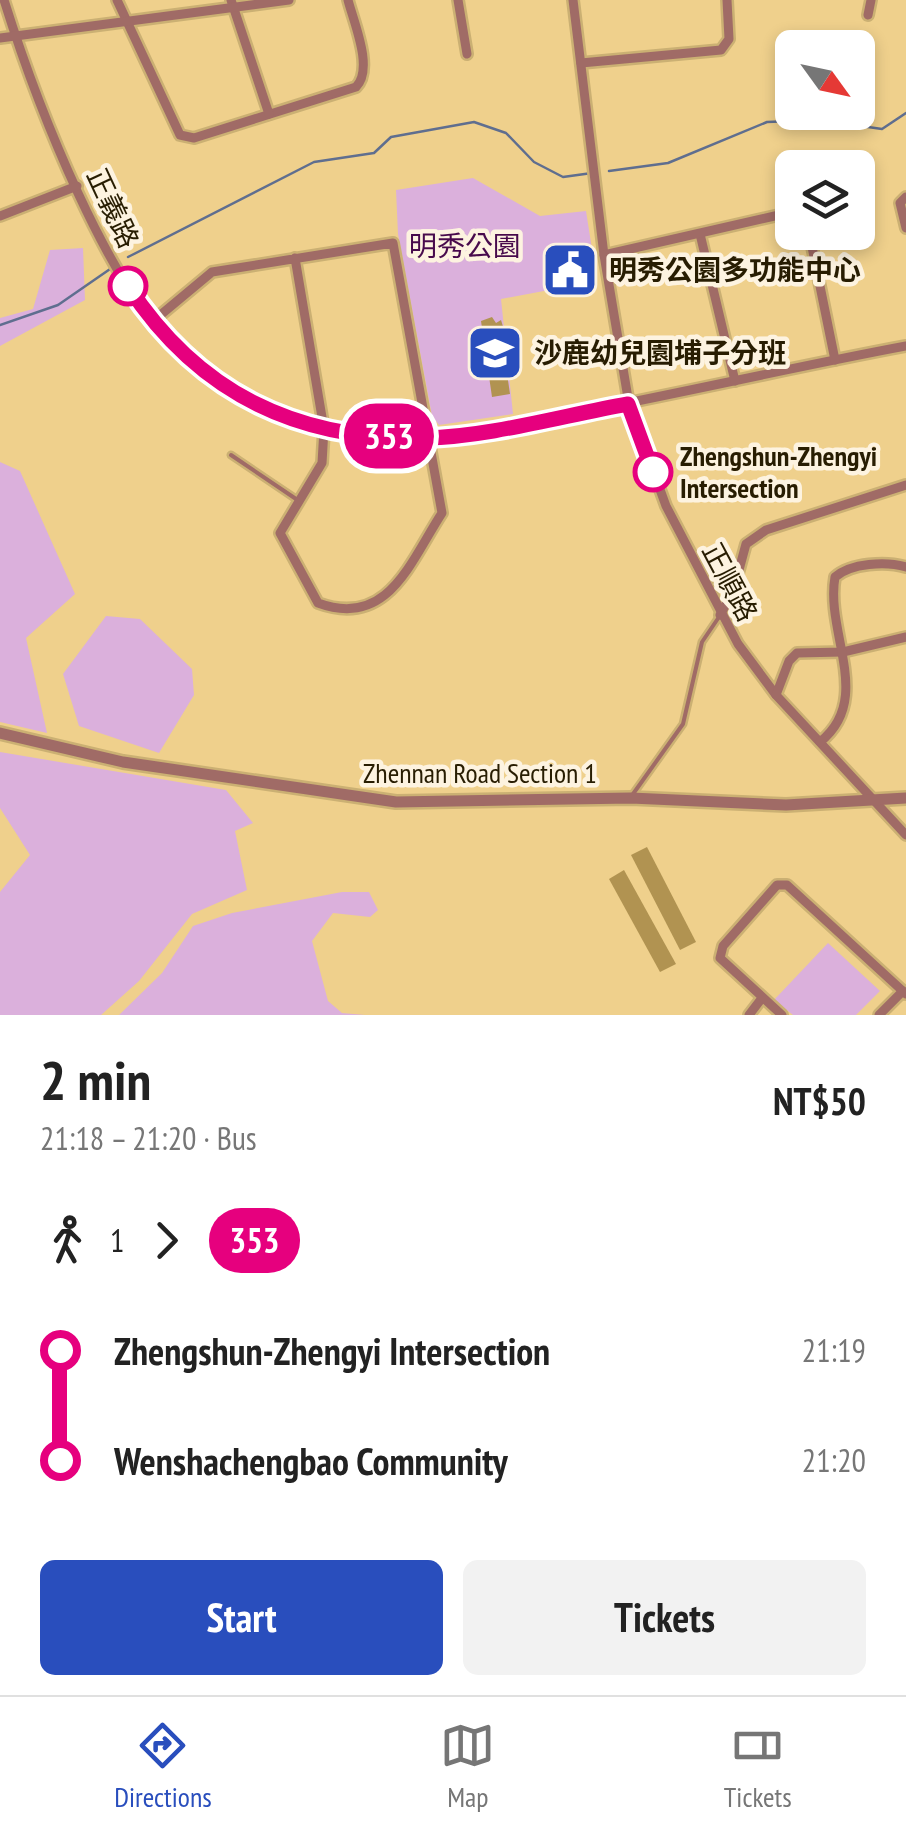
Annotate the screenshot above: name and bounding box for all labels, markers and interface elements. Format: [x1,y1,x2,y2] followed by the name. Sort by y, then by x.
[775,30,875,130] north arrow
[775,30,875,250] map controls
[775,150,875,250] button: layers
[79,162,148,254] street label: 正義路
[409,227,521,264] park label: 明秀公園
[540,240,600,300] public building icon: 明秀公園多功能中心
[609,251,861,288] place label: 明秀公園多功能中心
[109,267,147,305] unlabelled marker
[465,323,525,383] school or university icon: 沙鹿幼兒園埔子分班
[534,334,786,371] place label: 沙鹿幼兒園埔子分班
[332,404,446,468] line badge: 353
[364,413,414,459] text: 353
[680,437,877,506] place label: Zhengshun-Zhengyi Intersection
[634,453,672,491] marker: Zhengshun-Zhengyi Intersection
[694,536,766,628] street label: 正順路
[363,754,597,791] street label: Zhennan Road Section 1
[40,1044,151,1115] text: 2 min
[773,1076,866,1125] text: NT$50
[40,1117,257,1159] text: 21:18 – 21:20 · Bus
[40,1213,95,1268] icon: walk
[139,1213,194,1268] icon: forward
[229,1217,280,1263] text: 353
[110,1219,124,1261] text: 1
[114,1326,550,1375] text: Zhengshun-Zhengyi Intersection
[802,1329,866,1371] text: 21:19
[114,1436,508,1485] text: Wenshachengbao Community
[802,1439,866,1481] text: 21:20
[40,1560,443,1675] button: Start
[463,1560,866,1675] button: Tickets
[114,1718,212,1815] tab: Directions
[440,1718,495,1815] tab: Map
[724,1718,792,1815] tab: Tickets

